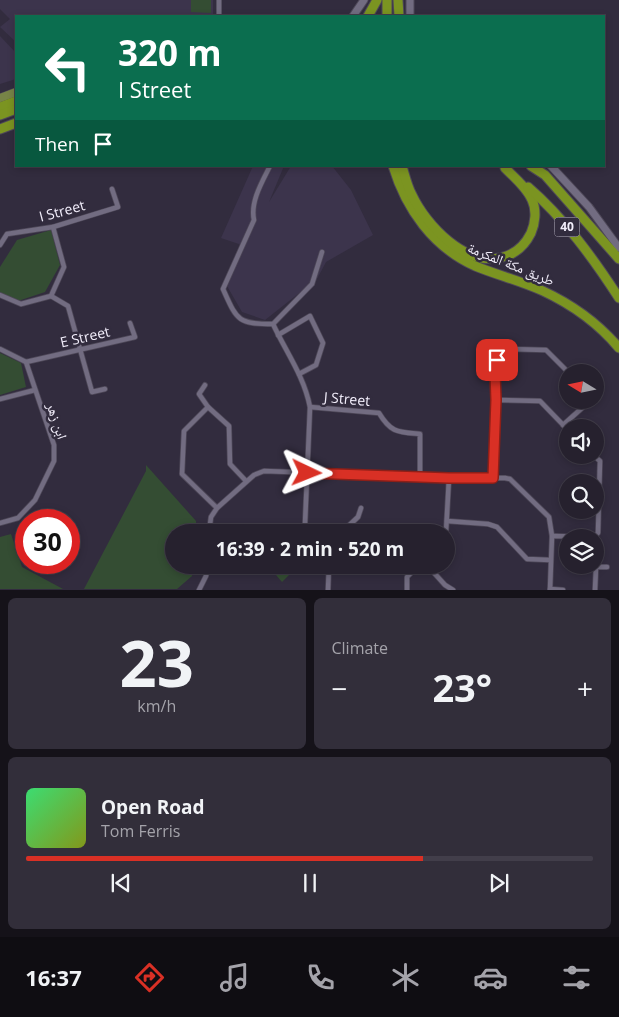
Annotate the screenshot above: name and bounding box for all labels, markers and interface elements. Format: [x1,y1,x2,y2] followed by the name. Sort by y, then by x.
[118,29,222,76] text: 320 m
[35,35,100,100] icon: left
[118,74,191,104] text: I Street
[89,130,117,158] icon: arrive
[35,131,79,157] text: Then
[37,195,87,226] street label: I Street
[554,218,580,236] road number: 40
[465,237,557,291] street label: طريق مكة المكرمة
[58,322,112,351] street label: E Street
[476,339,518,381] pin
[483,346,511,374] icon: arrive
[559,364,604,409] north arrow
[559,364,604,574] map controls
[321,387,371,410] street label: J Street
[42,399,72,441] street label: ابن زهر
[559,419,604,464] button: sound
[280,446,332,498] position arrow
[559,474,604,519] button: search
[15,509,80,574] speed limit sign: 30
[559,529,604,574] button: layers
[216,536,404,562] text: 16:39 · 2 min · 520 m
[120,618,194,706] text: 23
[332,637,388,659] text: Climate
[432,661,492,713] text: 23°
[332,669,348,707] text: −
[577,669,593,707] text: +
[137,695,176,717] text: km/h
[101,794,205,820] text: Open Road
[101,820,180,842] text: Tom Ferris
[107,869,135,897] icon: previous
[296,869,324,897] icon: pause
[485,869,513,897] icon: next
[132,960,167,995] icon: directions
[217,960,252,995] icon: music
[303,960,338,995] icon: phone
[388,960,423,995] icon: climate
[473,960,508,995] icon: car
[559,960,594,995] icon: filters
[25,962,82,992] text: 16:37

